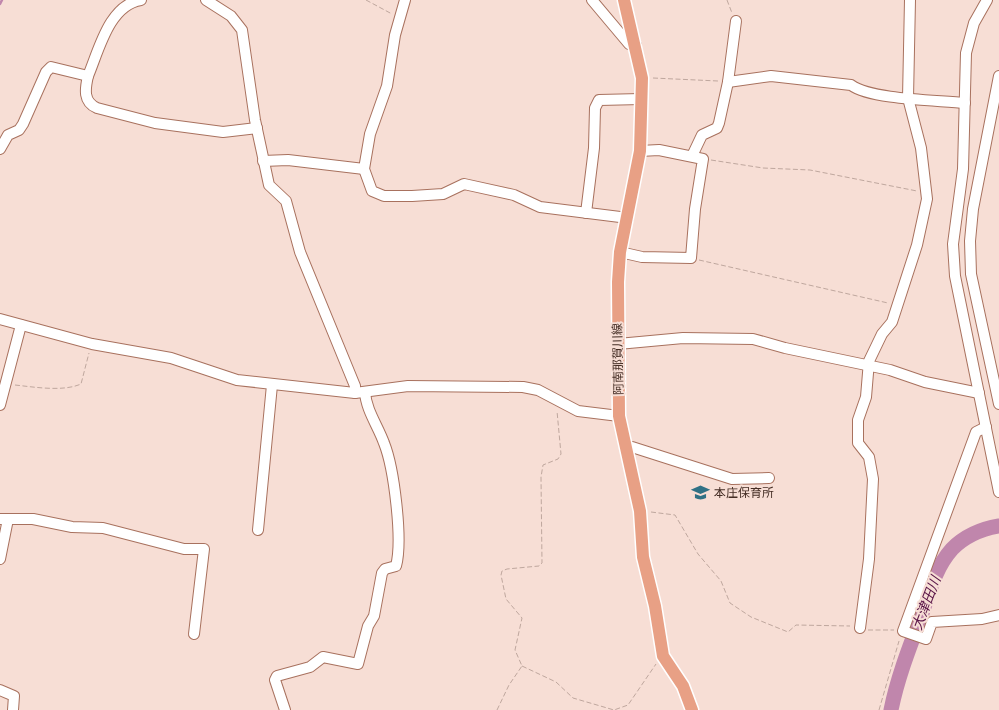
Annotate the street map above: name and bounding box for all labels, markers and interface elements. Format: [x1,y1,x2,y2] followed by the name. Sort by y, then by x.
[610,323,626,395] street label: 阿南那賀川線
[690,483,710,503] school or university icon: 本庄保育所
[714,486,774,500] place label: 本庄保育所
[908,572,944,632] water label: 大津田川

